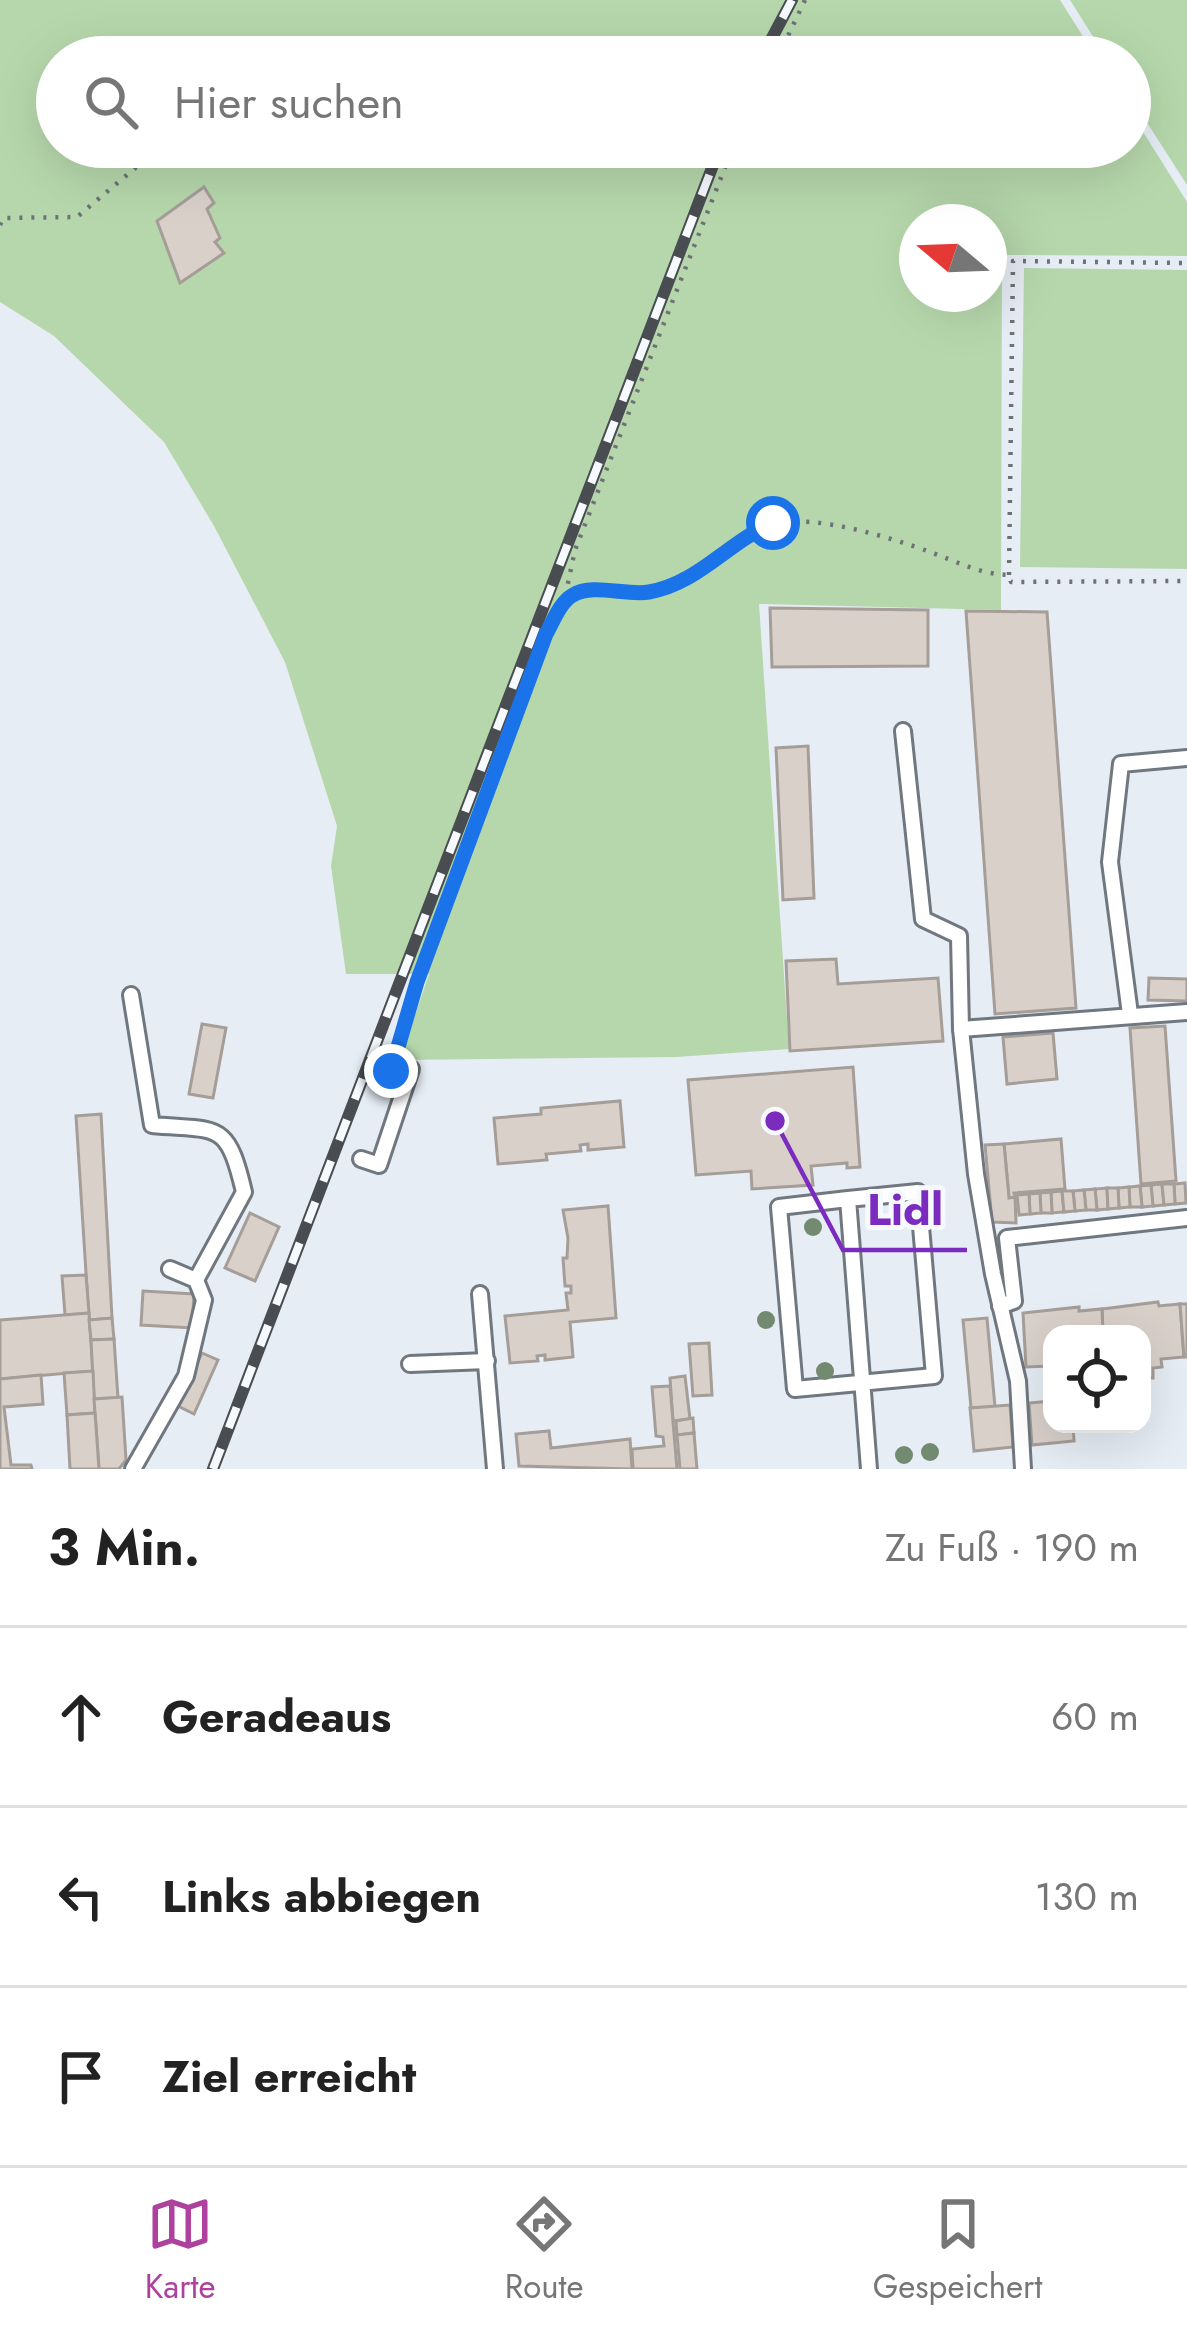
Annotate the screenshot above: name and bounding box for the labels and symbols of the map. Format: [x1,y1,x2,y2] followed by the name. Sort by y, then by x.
[899,204,1007,312] north arrow
[746,496,800,550] route start
[364,1044,418,1098] route end
[843,1169,967,1250] callout: Lidl
[867,1177,943,1242] text: Lidl

